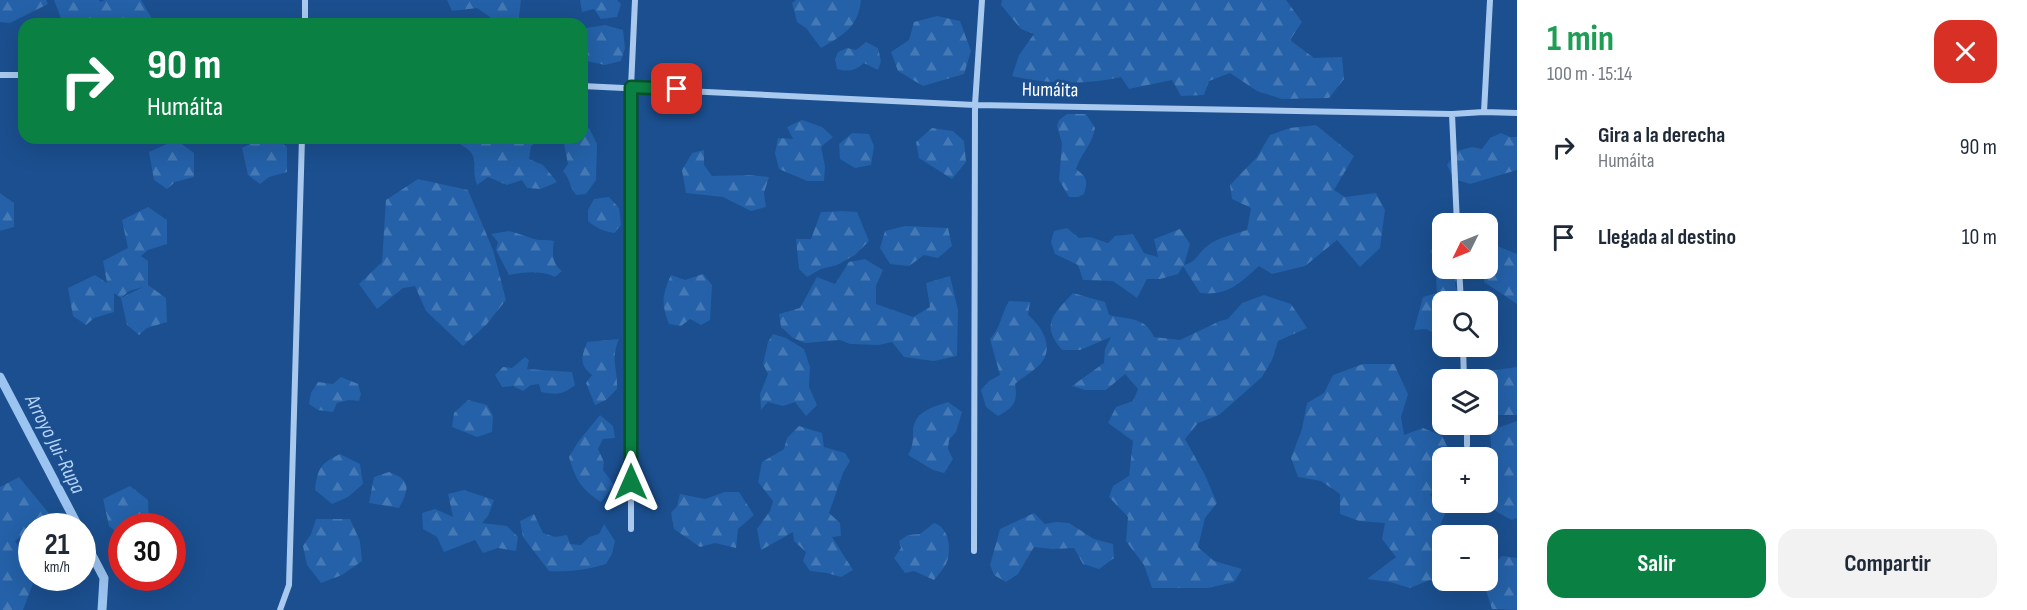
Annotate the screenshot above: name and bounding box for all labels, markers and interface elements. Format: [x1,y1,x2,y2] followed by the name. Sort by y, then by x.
[1547,18,1614,61] text: 1 min
[1934,20,1997,83] button: close
[147,40,221,91] text: 90 m
[48,42,126,120] icon: right
[1547,62,1632,86] text: 100 m · 15:14
[651,63,702,114] pin
[660,72,693,105] icon: arrive
[1022,78,1078,102] street label: Humáita
[147,91,223,123] text: Humáita
[1598,122,1725,149] text: Gira a la derecha
[1547,131,1580,164] icon: right
[1960,134,1997,161] text: 90 m
[1598,149,1654,173] text: Humáita
[1432,213,1498,279] north arrow
[1432,213,1498,591] map controls
[1547,221,1580,254] icon: arrive
[1598,224,1736,251] text: Llegada al destino
[1962,224,1997,251] text: 10 m
[1432,291,1498,357] button: search
[1432,369,1498,435] button: layers
[19,389,91,498] water label: Arroyo Jui-Rupa
[1432,447,1498,513] button: +
[599,450,663,514] position arrow
[108,513,186,591] speed limit sign: 30
[1432,525,1498,591] button: −
[45,527,69,563] text: 21
[1547,529,1766,598] button: Salir
[1778,529,1997,598] button: Compartir
[44,558,70,577] text: km/h

